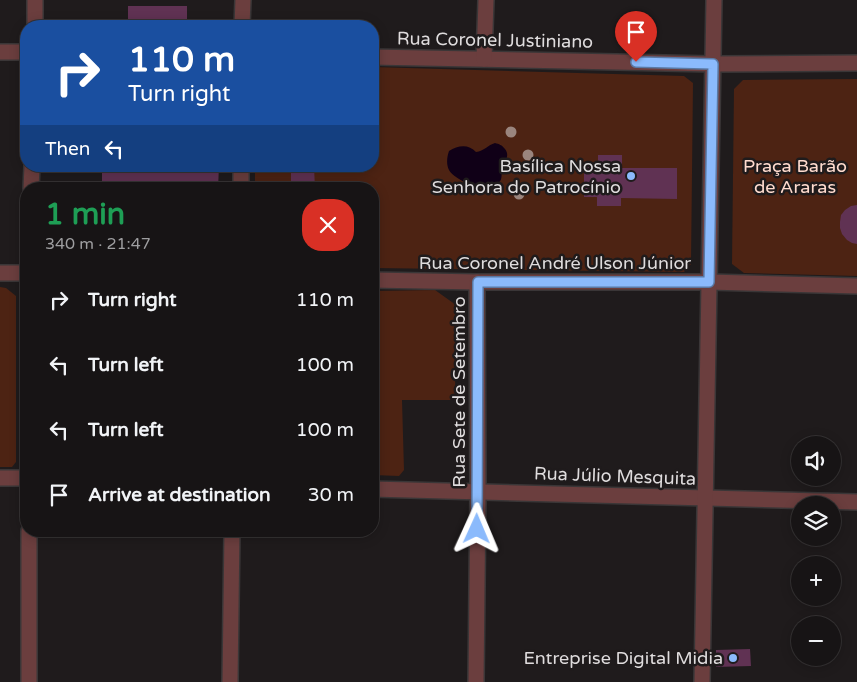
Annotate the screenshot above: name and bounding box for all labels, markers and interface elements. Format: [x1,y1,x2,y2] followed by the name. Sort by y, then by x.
[615,11,657,62] pin
[622,18,650,46] icon: arrive
[397,27,593,53] street label: Rua Coronel Justiniano
[128,39,235,81] text: 110 m
[45,40,110,105] icon: right
[128,81,230,107] text: Turn right
[100,135,128,163] icon: left
[45,138,90,160] text: Then
[432,155,621,198] place label: Basílica Nossa Senhora do Patrocínio
[743,155,847,198] park label: Praça Barão de Araras
[625,170,637,182] marker: Basílica Nossa Senhora do Patrocínio
[45,196,125,233] text: 1 min
[302,199,354,251] button: close
[45,234,151,254] text: 340 m · 21:47
[419,252,691,274] street label: Rua Coronel André Ulson Júnior
[45,286,73,314] icon: right
[88,289,176,311] text: Turn right
[296,289,354,311] text: 110 m
[448,296,470,488] street label: Rua Sete de Setembro
[45,351,73,379] icon: left
[88,354,164,376] text: Turn left
[296,354,354,376] text: 100 m
[45,416,73,444] icon: left
[88,419,164,441] text: Turn left
[296,419,354,441] text: 100 m
[791,436,841,666] map controls
[791,436,841,486] button: sound
[534,462,696,490] street label: Rua Júlio Mesquita
[45,481,73,509] icon: arrive
[88,484,271,506] text: Arrive at destination
[308,484,354,506] text: 30 m
[791,496,841,546] button: layers
[450,502,502,554] position arrow
[791,556,841,606] button: +
[791,616,841,666] button: −
[524,647,723,669] place label: Entreprise Digital Midia
[727,652,739,664] marker: Entreprise Digital Midia

